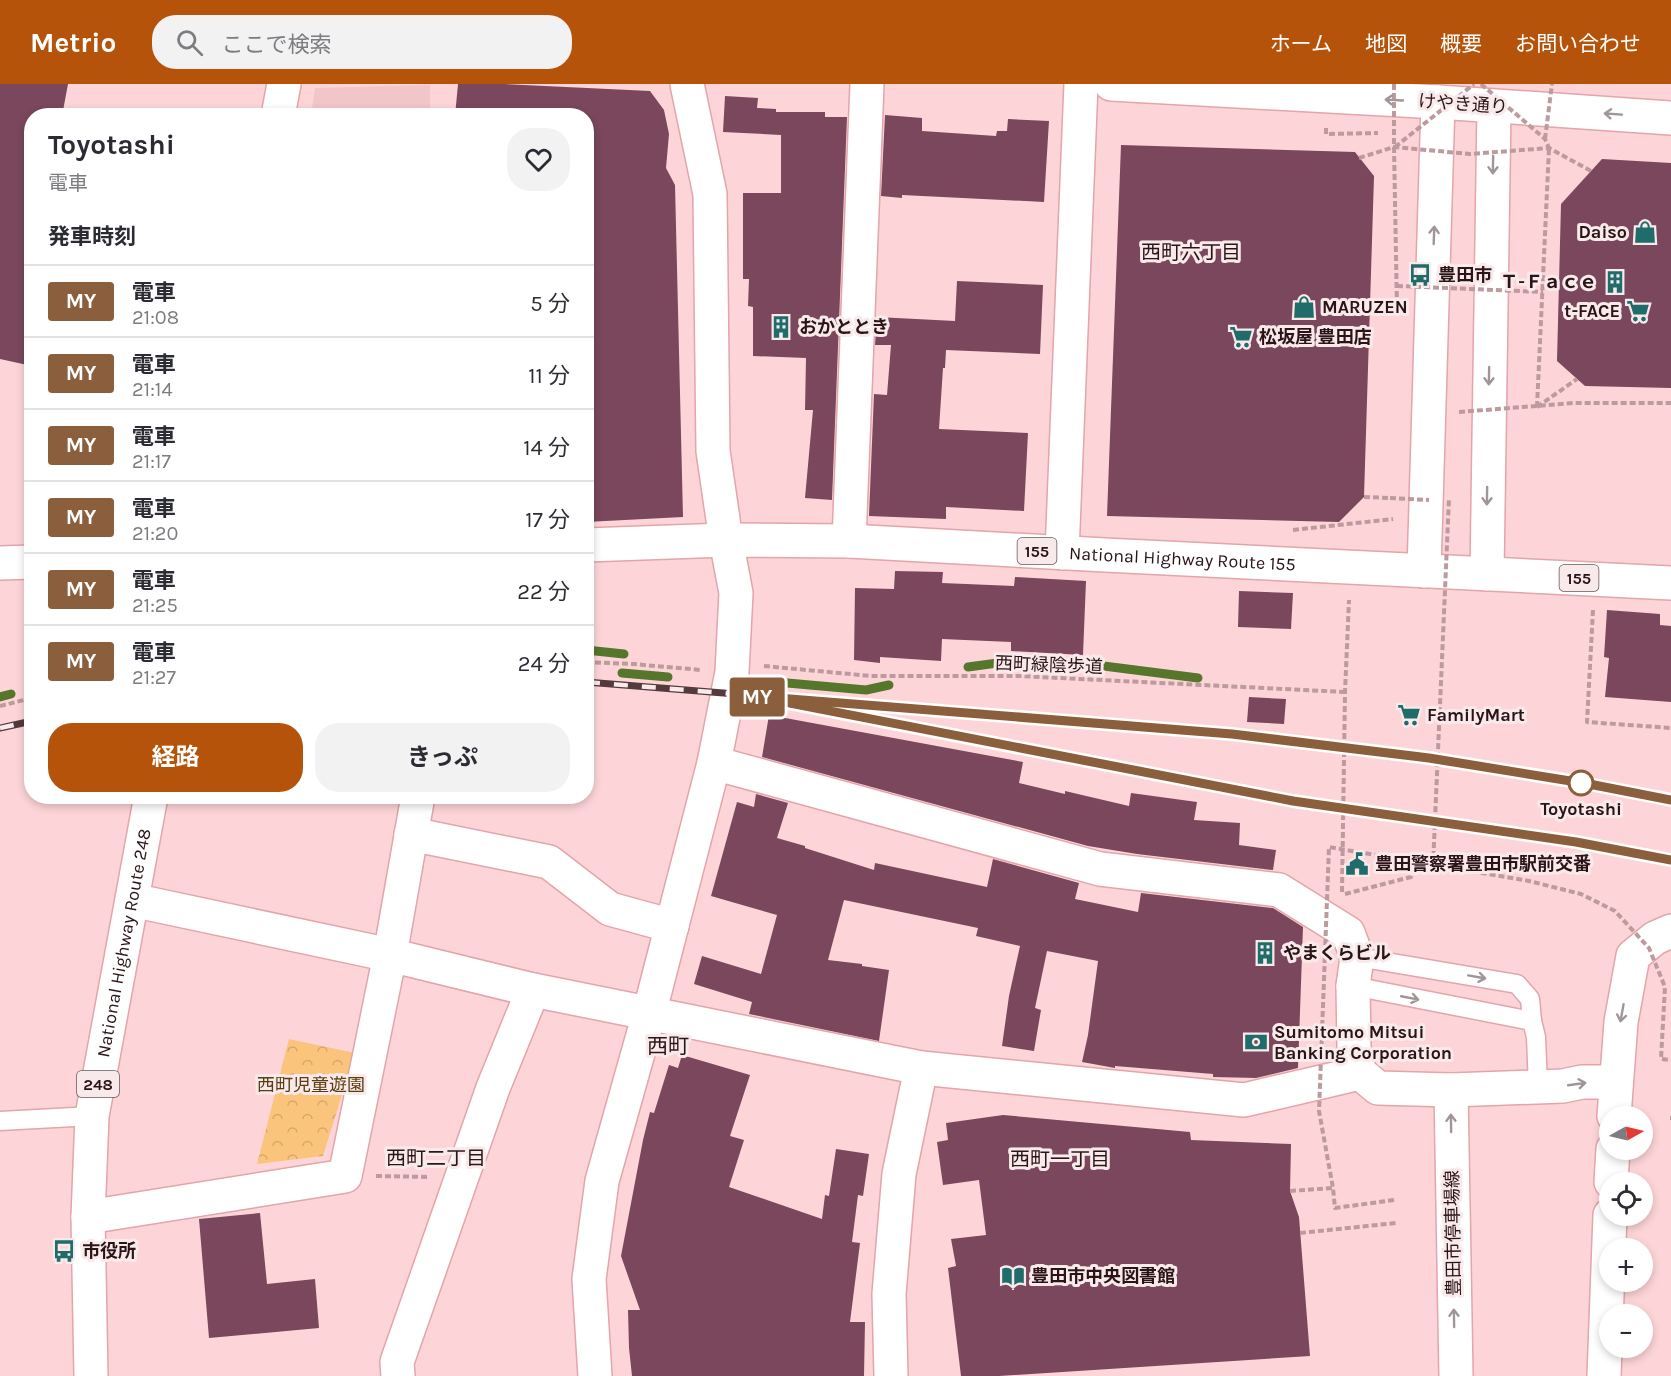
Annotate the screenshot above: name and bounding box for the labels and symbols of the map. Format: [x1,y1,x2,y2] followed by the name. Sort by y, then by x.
[1417,90,1509,118] street label: けやき通り
[1384,94,1404,105] one-way arrow
[1603,108,1623,119] one-way arrow
[1487,155,1499,175] one-way arrow
[1632,219,1658,245] shop icon: Daiso
[1579,221,1627,243] place label: Daiso
[1428,225,1440,245] one-way arrow
[1141,241,1241,264] district label: 西町六丁目
[1407,262,1433,288] bus stop icon: 豊田市
[1438,264,1492,286] place label: 豊田市
[1602,269,1628,295] building icon: Ｔ-Ｆａｃｅ
[1500,271,1597,293] place label: Ｔ-Ｆａｃｅ
[1291,294,1317,320] shop icon: MARUZEN
[1322,296,1408,318] place label: MARUZEN
[1625,298,1651,324] supermarket icon: t-FACE
[1564,300,1620,322] place label: t-FACE
[768,314,794,340] building icon: おかととき
[799,316,889,338] place label: おかととき
[1228,324,1254,350] supermarket icon: 松坂屋 豊田店
[1259,326,1372,348] place label: 松坂屋 豊田店
[1483,365,1495,385] one-way arrow
[1481,486,1493,506] one-way arrow
[1018,538,1056,564] road number: 155
[1069,542,1296,575] street label: National Highway Route 155
[1560,565,1598,591] road number: 155
[995,652,1103,678] street label: 西町緑陰歩道
[730,678,784,716] line badge: MY
[1396,702,1422,728] supermarket icon: FamilyMart
[1427,704,1525,726] place label: FamilyMart
[1568,770,1594,796] marker: Toyotashi
[1540,798,1622,820] place label: Toyotashi
[92,827,156,1059] street label: National Highway Route 248
[1344,851,1370,877] public building icon: 豊田警察署豊田市駅前交番
[1375,853,1591,875] place label: 豊田警察署豊田市駅前交番
[1252,940,1278,966] building icon: やまくらビル
[1283,942,1391,964] place label: やまくらビル
[1467,972,1486,983] one-way arrow
[1400,993,1419,1004] one-way arrow
[1617,1003,1628,1022] one-way arrow
[1274,1021,1452,1064] place label: Sumitomo Mitsui Banking Corporation
[1243,1029,1269,1055] bank icon: Sumitomo Mitsui Banking Corporation
[647,1034,689,1058] district label: 西町
[77,1071,119,1097] road number: 248
[257,1074,365,1096] park label: 西町児童遊園
[1566,1078,1586,1089] one-way arrow
[1599,1106,1653,1160] north arrow
[1445,1113,1457,1133] one-way arrow
[386,1147,486,1170] district label: 西町二丁目
[1010,1148,1110,1171] district label: 西町一丁目
[1441,1170,1465,1296] street label: 豊田市停車場線
[51,1238,77,1264] bus stop icon: 市役所
[82,1240,136,1262] place label: 市役所
[1000,1263,1026,1289] library icon: 豊田市中央図書館
[1031,1265,1175,1287] place label: 豊田市中央図書館
[1448,1308,1460,1328] one-way arrow

